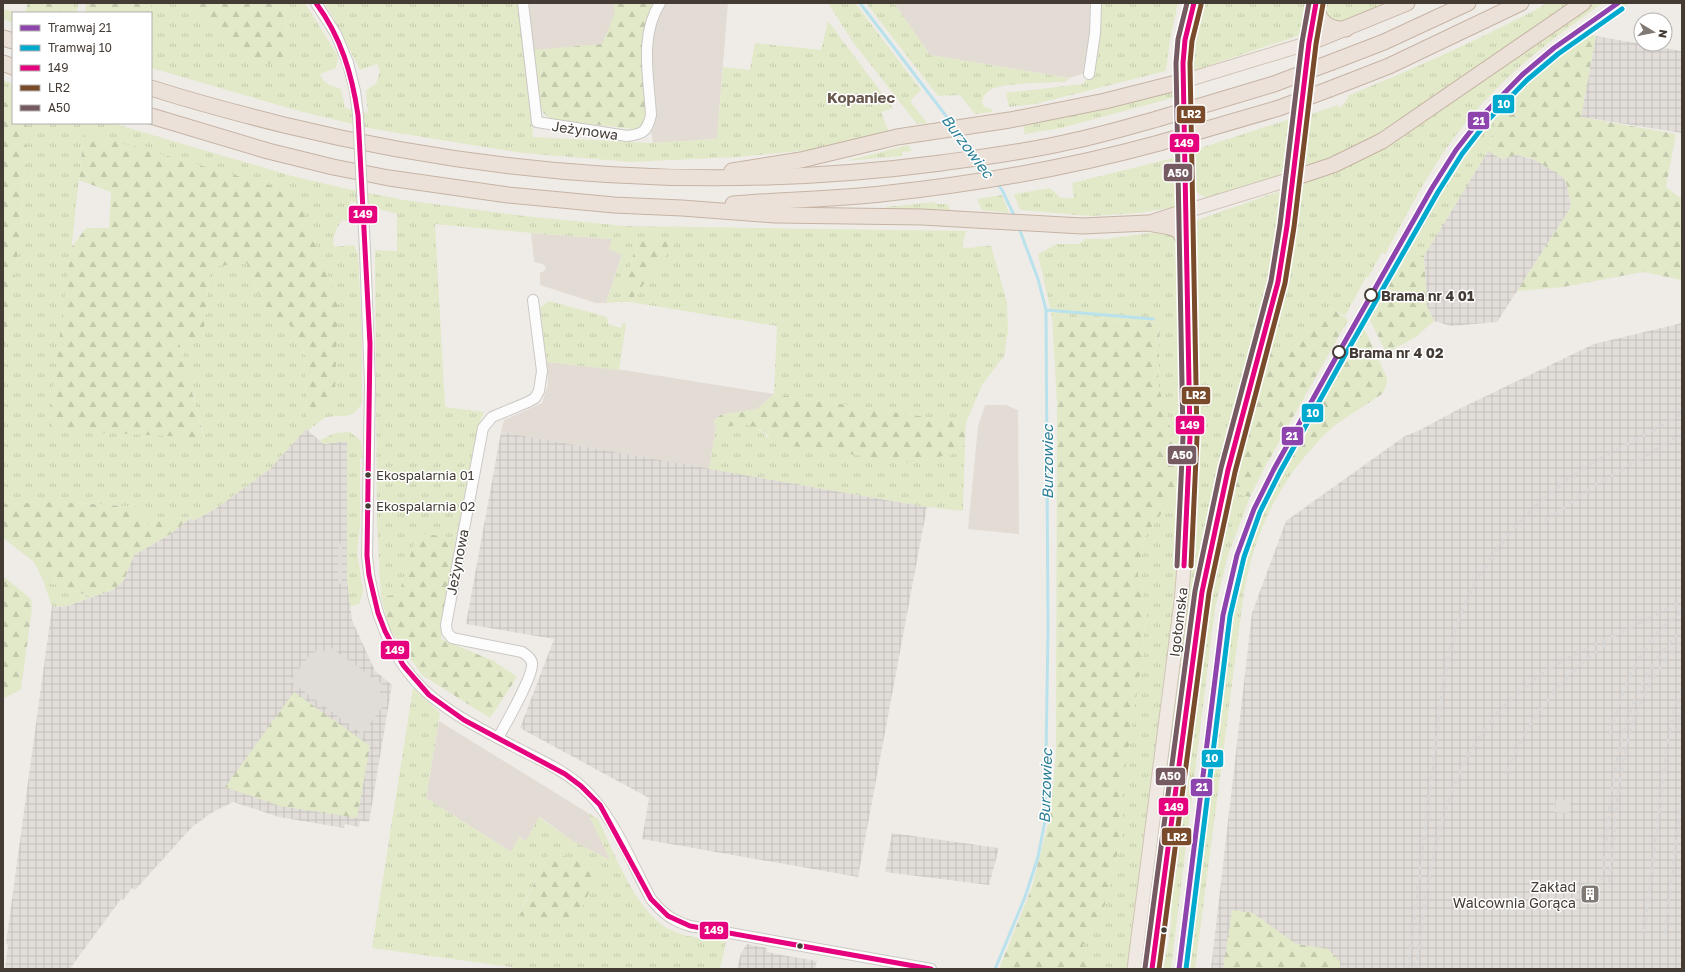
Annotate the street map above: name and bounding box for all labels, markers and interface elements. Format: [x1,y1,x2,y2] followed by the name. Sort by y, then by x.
[12,12,152,124] legend
[1633,12,1673,52] north arrow
[48,20,112,35] text: Tramwaj 21
[1656,29,1670,39] text: N
[48,40,112,55] text: Tramwaj 10
[48,60,68,75] text: 149
[48,80,70,95] text: LR2
[827,88,895,106] district label: Kopaniec
[1492,94,1515,114] line badge: 10
[1498,97,1510,110] text: 10
[48,100,70,115] text: A50
[1176,105,1206,124] line badge: LR2
[1181,107,1202,120] text: LR2
[938,111,998,182] water label: Burzowiec
[1467,111,1490,130] line badge: 21
[1473,114,1486,127] text: 21
[551,117,619,143] street label: Jeżynowa
[1169,133,1200,153] line badge: 149
[1174,136,1194,149] text: 149
[1163,163,1193,182] line badge: A50
[1167,166,1189,179] text: A50
[348,205,378,224] line badge: 149
[353,207,373,220] text: 149
[1381,287,1474,304] place label: Brama nr 4 01
[1364,288,1378,302] marker: Brama nr 4 01
[1349,344,1444,361] place label: Brama nr 4 02
[1332,345,1346,359] marker: Brama nr 4 02
[1181,386,1211,405] line badge: LR2
[1186,388,1207,401] text: LR2
[1301,403,1324,423] line badge: 10
[1307,406,1319,419] text: 10
[1175,415,1205,435] line badge: 149
[1180,418,1200,431] text: 149
[1038,424,1056,499] water label: Burzowiec
[1281,426,1304,446] line badge: 21
[1286,429,1299,442] text: 21
[1167,445,1197,465] line badge: A50
[1171,448,1193,461] text: A50
[376,467,474,483] place label: Ekospalarnia 01
[363,470,373,480] marker: Ekospalarnia 01
[376,498,475,514] place label: Ekospalarnia 02
[363,501,373,511] marker: Ekospalarnia 02
[442,528,472,596] street label: Jeżynowa
[1165,586,1191,658] street label: Igołomska
[380,640,410,660] line badge: 149
[385,643,405,656] text: 149
[1035,748,1055,824] water label: Burzowiec
[1201,749,1224,768] line badge: 10
[1206,751,1218,764] text: 10
[1155,767,1186,786] line badge: A50
[1159,769,1181,782] text: A50
[1190,778,1213,797] line badge: 21
[1196,780,1209,793] text: 21
[1158,797,1189,816] line badge: 149
[1164,800,1184,813] text: 149
[1161,827,1192,846] line badge: LR2
[1167,830,1188,843] text: LR2
[1453,878,1576,911] place label: Zakład Walcownia Gorąca
[1579,883,1601,905] building icon: Zakład Walcownia Gorąca
[699,921,729,940] line badge: 149
[704,923,724,936] text: 149
[1159,925,1169,935] unlabelled marker
[795,941,805,951] unlabelled marker

